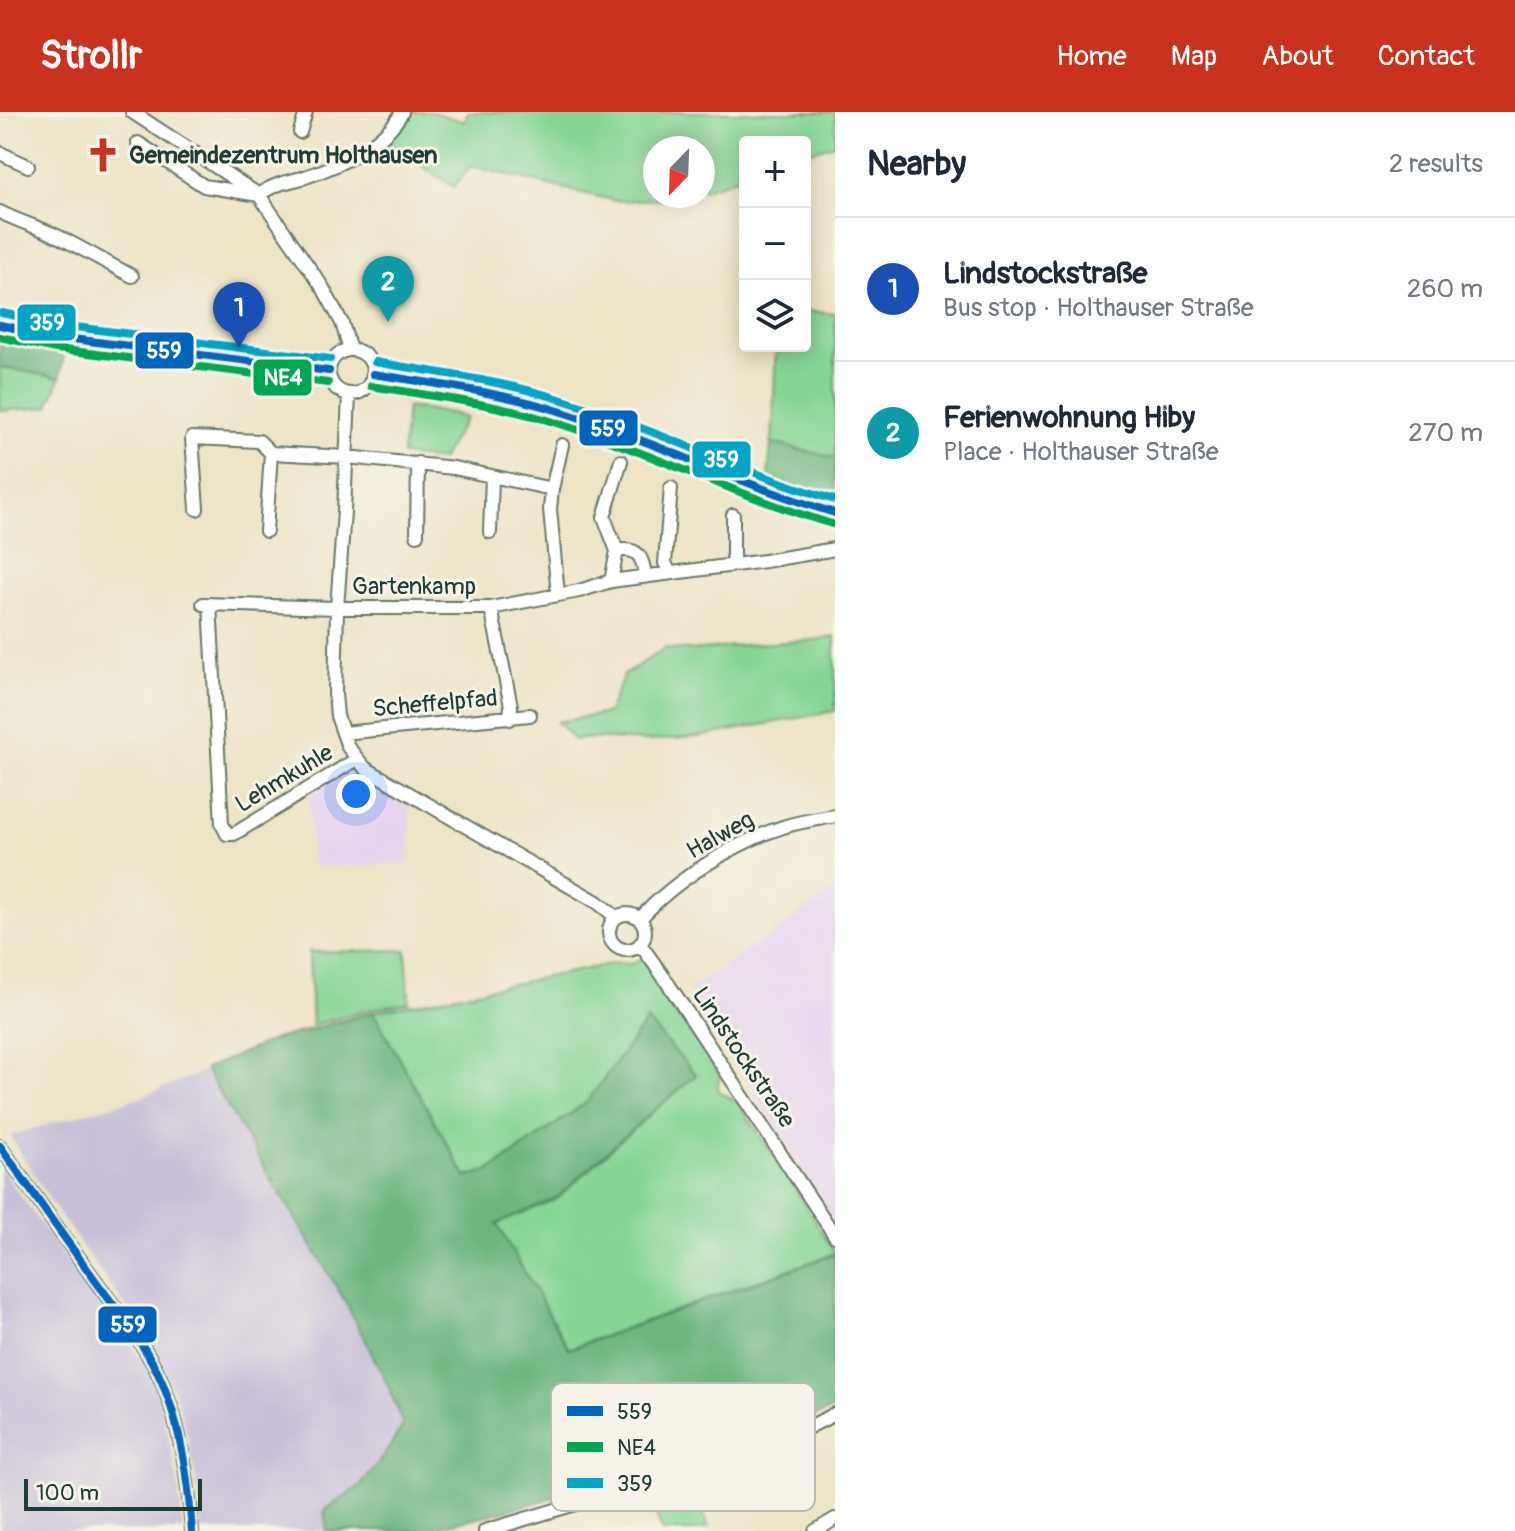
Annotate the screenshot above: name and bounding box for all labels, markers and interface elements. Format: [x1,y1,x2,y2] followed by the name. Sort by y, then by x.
[40,32,142,80] text: Strollr
[1056,39,1127,74] text: Home
[1171,39,1217,74] text: Map
[1261,39,1334,74] text: About
[1378,39,1475,74] text: Contact
[84,136,122,174] church icon: Gemeindezentrum Holthausen
[643,136,715,208] north arrow
[739,136,811,352] map controls
[739,136,811,208] button: +
[129,141,438,170] place label: Gemeindezentrum Holthausen
[867,143,966,186] text: Nearby
[1389,148,1483,180] text: 2 results
[739,208,811,280] button: −
[943,255,1147,292] text: Lindstockstraße
[362,256,414,322] pin: 2
[888,273,898,305] text: 1
[1407,273,1483,305] text: 260 m
[739,280,811,352] button: layers
[213,282,265,348] pin: 1
[943,292,1254,324] text: Bus stop · Holthauser Straße
[16,303,77,342] line badge: 359
[29,309,65,337] text: 359
[134,331,195,370] line badge: 559
[146,337,182,365] text: 559
[252,358,313,397] line badge: NE4
[263,364,303,392] text: NE4
[943,399,1195,436] text: Ferienwohnung Hiby
[578,409,639,447] line badge: 559
[590,415,626,443] text: 559
[886,417,900,449] text: 2
[1408,417,1483,449] text: 270 m
[943,436,1219,468] text: Place · Holthauser Straße
[691,440,752,479] line badge: 359
[703,446,739,474] text: 359
[352,572,476,601] street label: Gartenkamp
[371,684,499,723] street label: Scheffelpfad
[230,738,339,819] street label: Lehmkuhle
[336,774,376,814] your location
[682,805,759,866] street label: Halweg
[686,981,801,1133] street label: Lindstockstraße
[97,1305,158,1344] line badge: 559
[110,1311,146,1339] text: 559
[551,1383,815,1511] legend
[617,1398,652,1426] text: 559
[617,1434,656,1462] text: NE4
[617,1470,653,1498] text: 359
[24,1475,202,1511] scale bar
[36,1479,99,1507] text: 100 m

